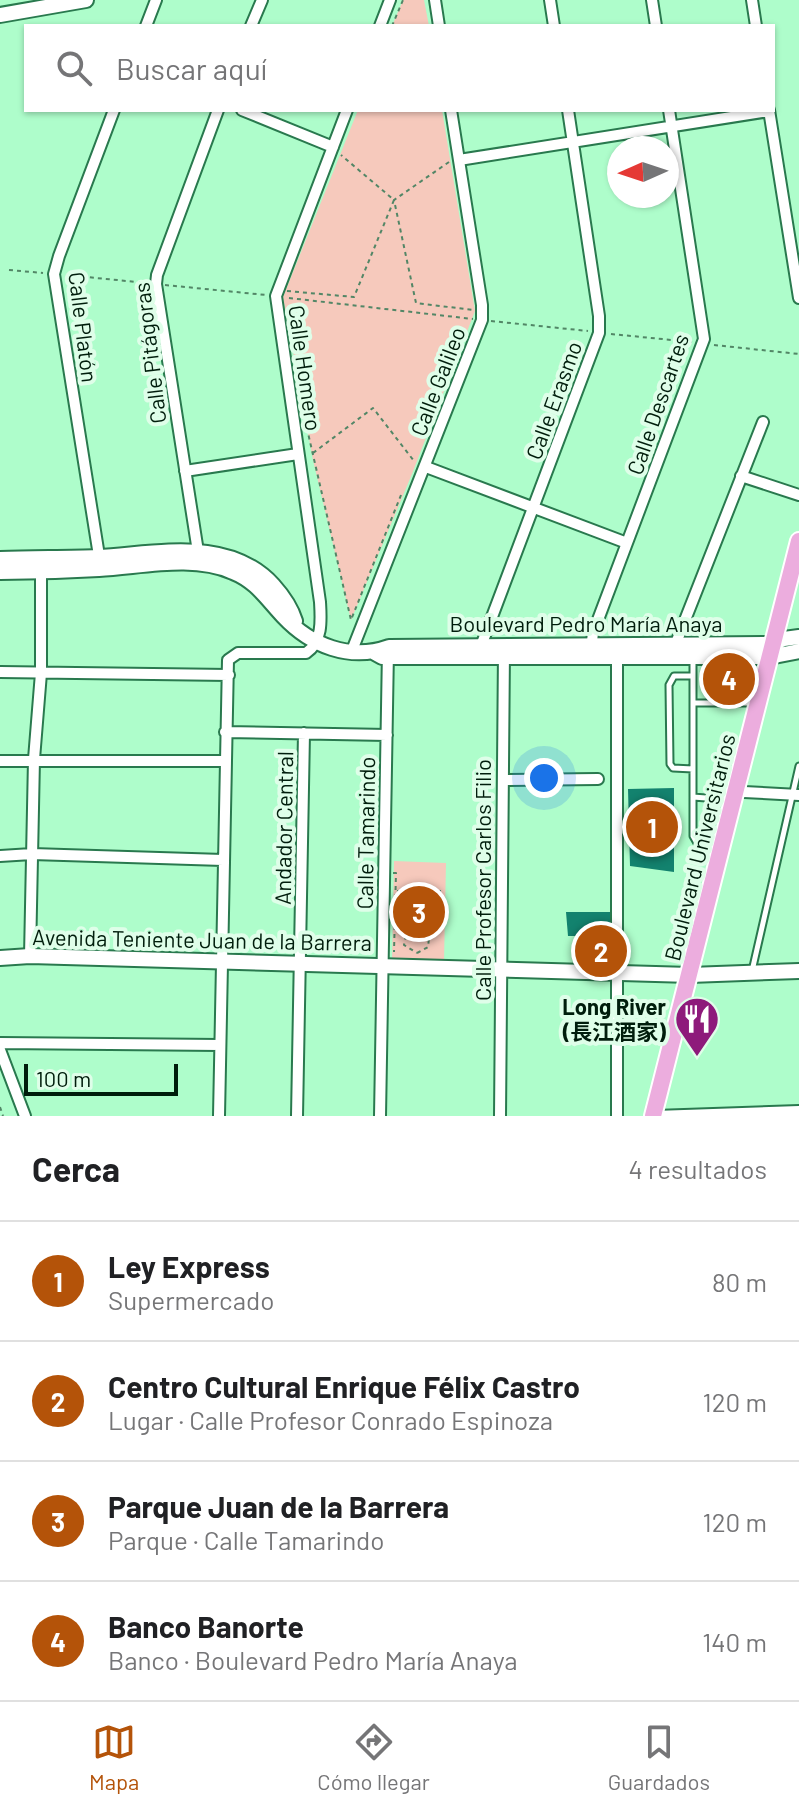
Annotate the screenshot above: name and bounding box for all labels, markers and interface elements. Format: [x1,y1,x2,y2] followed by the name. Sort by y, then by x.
[24,24,775,112] search box
[52,46,96,90] icon: search
[116,50,267,86] text: Buscar aquí
[607,136,679,208] north arrow
[64,270,104,384] street label: Calle Platón
[127,281,171,425] street label: Calle Pitágoras
[284,303,328,433] street label: Calle Homero
[404,323,470,439] street label: Calle Galileo
[621,330,693,478] street label: Calle Descartes
[520,337,586,463] street label: Calle Erasmo
[449,610,723,636] street label: Boulevard Pedro María Anaya
[703,649,755,709] pin: 4
[658,731,740,963] street label: Boulevard Universitarios
[269,751,297,905] street label: Andador Central
[351,756,379,910] street label: Calle Tamarindo
[524,758,564,798] your location
[469,759,495,1001] street label: Calle Profesor Carlos Filio
[626,797,678,857] pin: 1
[393,882,445,942] pin: 3
[575,921,627,981] pin: 2
[32,923,372,955] street label: Avenida Teniente Juan de la Barrera
[562,993,667,1044] place label: Long River (長江酒家)
[673,995,721,1058] restaurant icon: Long River (長江酒家)
[24,1060,178,1096] scale bar
[36,1065,91,1091] text: 100 m
[32,1148,120,1189] text: Cerca
[628,1153,767,1184] text: 4 resultados
[108,1248,270,1284] text: Ley Express
[53,1266,63,1297] text: 1
[712,1266,767,1297] text: 80 m
[108,1284,274,1315] text: Supermercado
[108,1368,580,1404] text: Centro Cultural Enrique Félix Castro
[51,1386,65,1417] text: 2
[703,1386,767,1417] text: 120 m
[108,1404,553,1435] text: Lugar · Calle Profesor Conrado Espinoza
[108,1488,449,1524] text: Parque Juan de la Barrera
[51,1506,65,1537] text: 3
[703,1506,767,1537] text: 120 m
[108,1524,384,1555] text: Parque · Calle Tamarindo
[108,1608,304,1644] text: Banco Banorte
[50,1626,66,1657] text: 4
[702,1626,767,1657] text: 140 m
[108,1644,518,1675] text: Banco · Boulevard Pedro María Anaya
[89,1720,139,1794] tab: Mapa
[317,1720,430,1794] tab: Cómo llegar
[608,1720,710,1794] tab: Guardados

